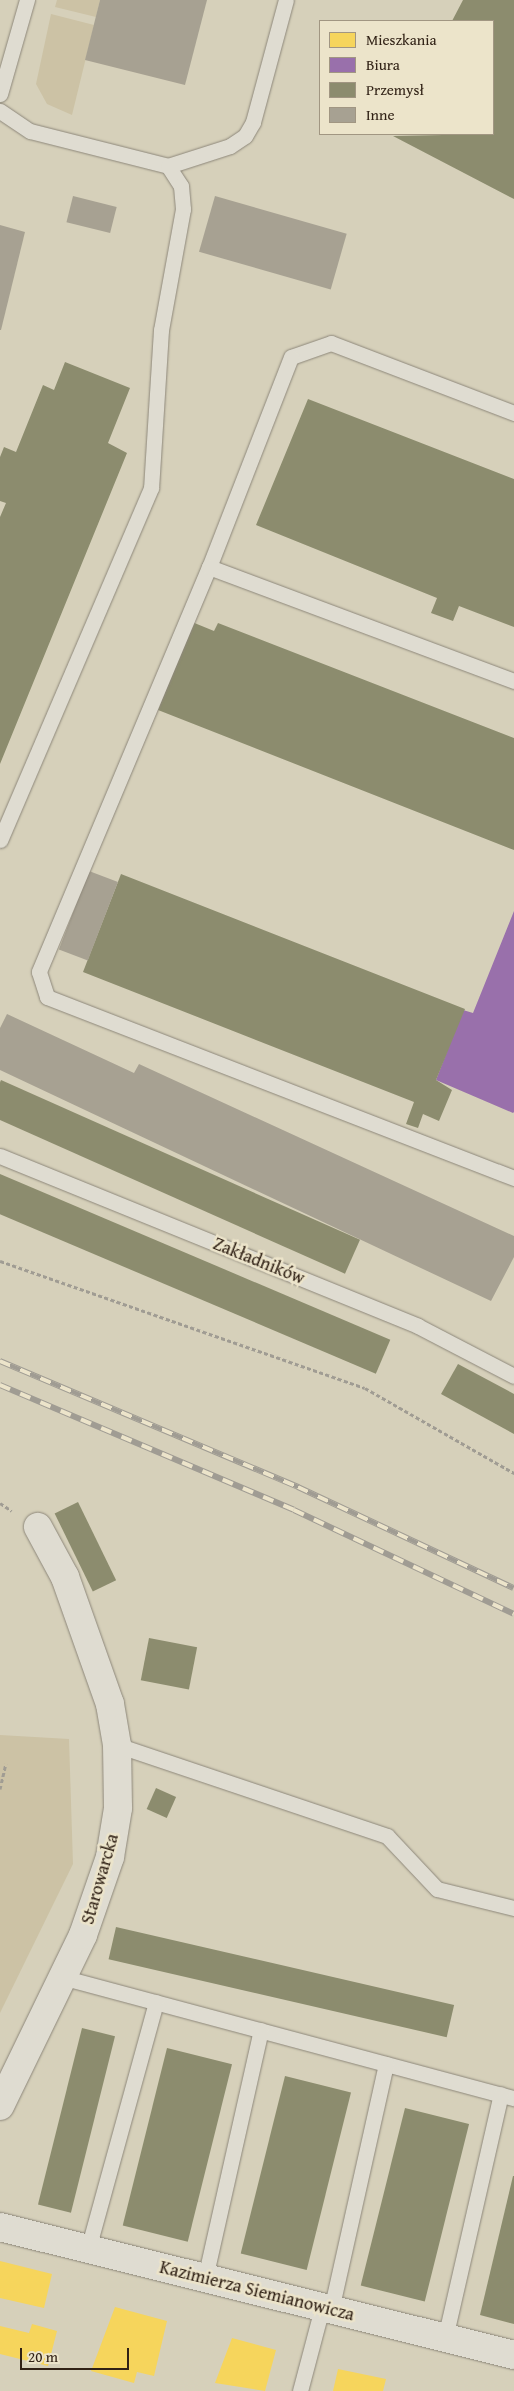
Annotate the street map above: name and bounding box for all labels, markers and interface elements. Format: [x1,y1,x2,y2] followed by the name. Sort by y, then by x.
[319,20,494,135] legend
[366,29,437,50] text: Mieszkania
[366,54,400,75] text: Biura
[366,79,424,100] text: Przemysł
[366,104,395,125] text: Inne
[210,1233,308,1289] street label: Zakładników
[77,1831,123,1927] street label: Starowarcka
[157,2256,357,2326] street label: Kazimierza Siemianowicza
[22,2338,131,2370] scale bar
[28,2346,58,2367] text: 20 m

